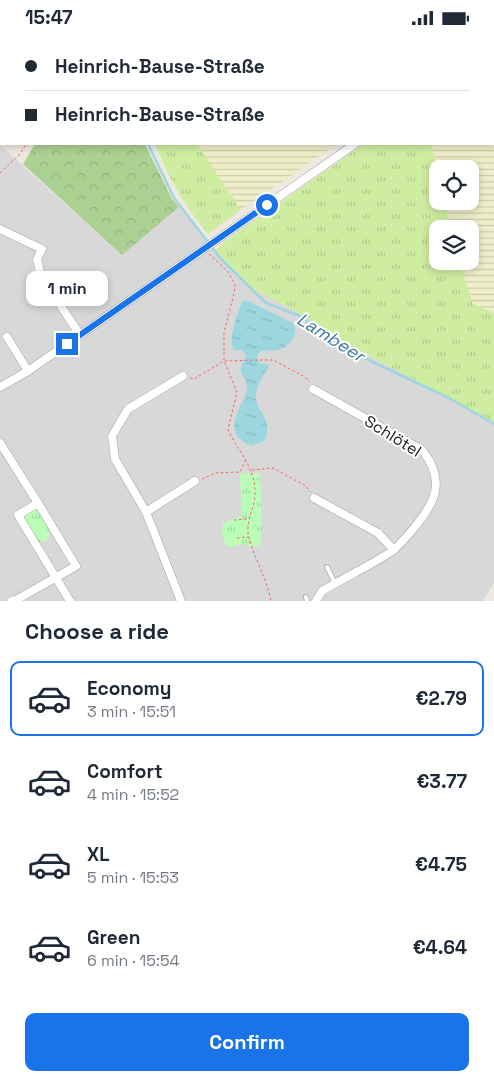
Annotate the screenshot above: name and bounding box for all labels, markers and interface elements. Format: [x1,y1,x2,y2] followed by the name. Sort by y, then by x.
[25,5,72,30] text: 15:47
[55,54,265,79] text: Heinrich-Bause-Straße
[55,102,265,127] text: Heinrich-Bause-Straße
[429,160,479,270] map controls
[429,160,479,210] button: locate
[256,194,278,216] route start
[429,220,479,270] button: layers
[26,271,108,307] callout: 1 min
[47,278,87,299] text: 1 min
[293,307,371,368] water label: Lambeer
[56,333,78,355] route end
[361,410,425,462] street label: Schlötel
[25,617,169,645] text: Choose a ride
[27,676,72,721] icon: car
[87,676,171,701] text: Economy
[416,686,467,711] text: €2.79
[87,701,176,722] text: 3 min · 15:51
[27,759,72,804] icon: car
[87,759,163,784] text: Comfort
[416,769,467,794] text: €3.77
[87,784,179,805] text: 4 min · 15:52
[27,842,72,887] icon: car
[87,842,110,867] text: XL
[415,852,467,877] text: €4.75
[87,867,179,888] text: 5 min · 15:53
[27,925,72,970] icon: car
[87,925,140,950] text: Green
[413,935,467,960] text: €4.64
[87,950,180,971] text: 6 min · 15:54
[25,1013,469,1071] button: Confirm

